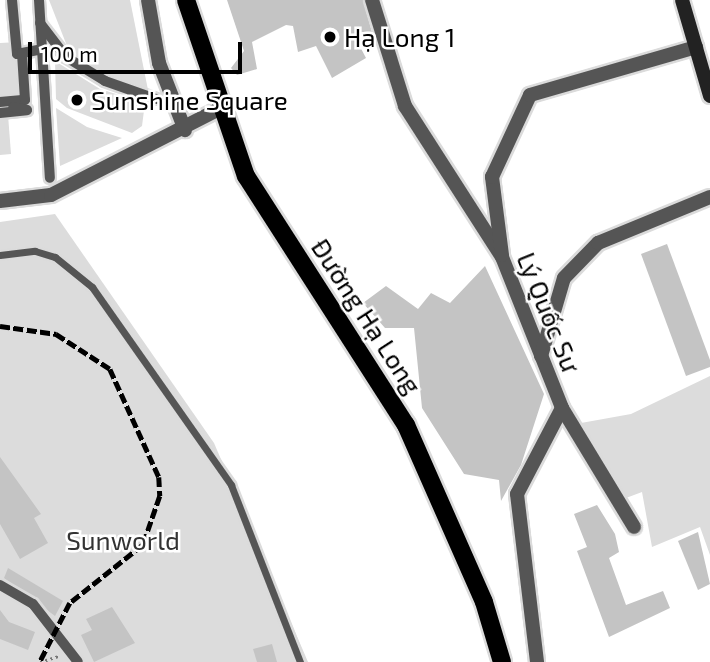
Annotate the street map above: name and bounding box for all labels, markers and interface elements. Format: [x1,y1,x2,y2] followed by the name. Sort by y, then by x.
[344,21,455,53] place label: Hạ Long 1
[32,28,245,72] scale bar
[322,29,338,45] marker: Hạ Long 1
[41,41,98,66] text: 100 m
[91,84,288,116] place label: Sunshine Square
[69,92,85,108] marker: Sunshine Square
[305,233,429,399] street label: Đường Hạ Long
[511,247,587,377] street label: Lý Quốc Sư
[66,524,180,556] park label: Sunworld

